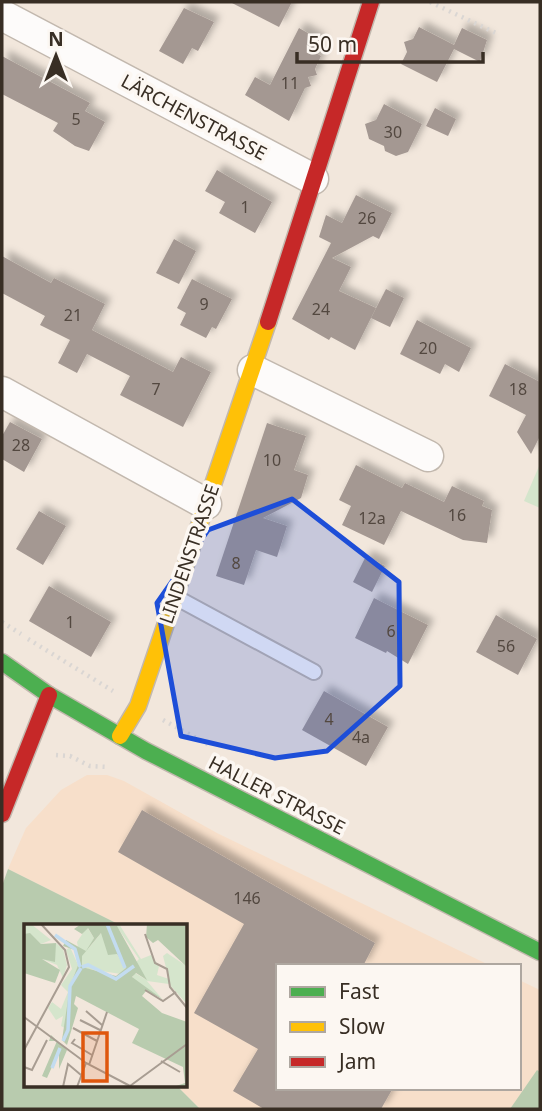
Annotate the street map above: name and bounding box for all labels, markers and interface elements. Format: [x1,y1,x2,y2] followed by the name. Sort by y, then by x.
[21,21,91,91] north arrow
[297,21,482,65] scale bar
[48,26,64,52] text: N
[308,30,357,58] text: 50 m
[117,68,271,166] street label: LÄRCHENSTRASSE
[281,72,299,94] house number: 11
[71,108,81,130] house number: 5
[384,121,402,143] house number: 30
[240,196,250,218] house number: 1
[358,207,376,229] house number: 26
[199,293,209,315] house number: 9
[312,298,330,320] house number: 24
[64,304,82,326] house number: 21
[419,337,437,359] house number: 20
[151,378,161,400] house number: 7
[509,378,527,400] house number: 18
[12,434,30,456] house number: 28
[263,449,281,471] house number: 10
[153,481,225,627] street label: LINDENSTRASSE
[448,504,466,526] house number: 16
[358,507,386,529] house number: 12a
[231,552,241,574] house number: 8
[65,611,75,633] house number: 1
[386,620,396,642] house number: 6
[497,635,515,657] house number: 56
[324,708,334,730] house number: 4
[352,726,370,748] house number: 4a
[204,749,350,841] street label: HALLER STRASSE
[233,887,261,909] house number: 146
[24,924,187,1086] inset map
[276,964,521,1090] legend
[339,977,380,1005] text: Fast
[339,1012,385,1040] text: Slow
[337,1047,376,1075] text: Jam

